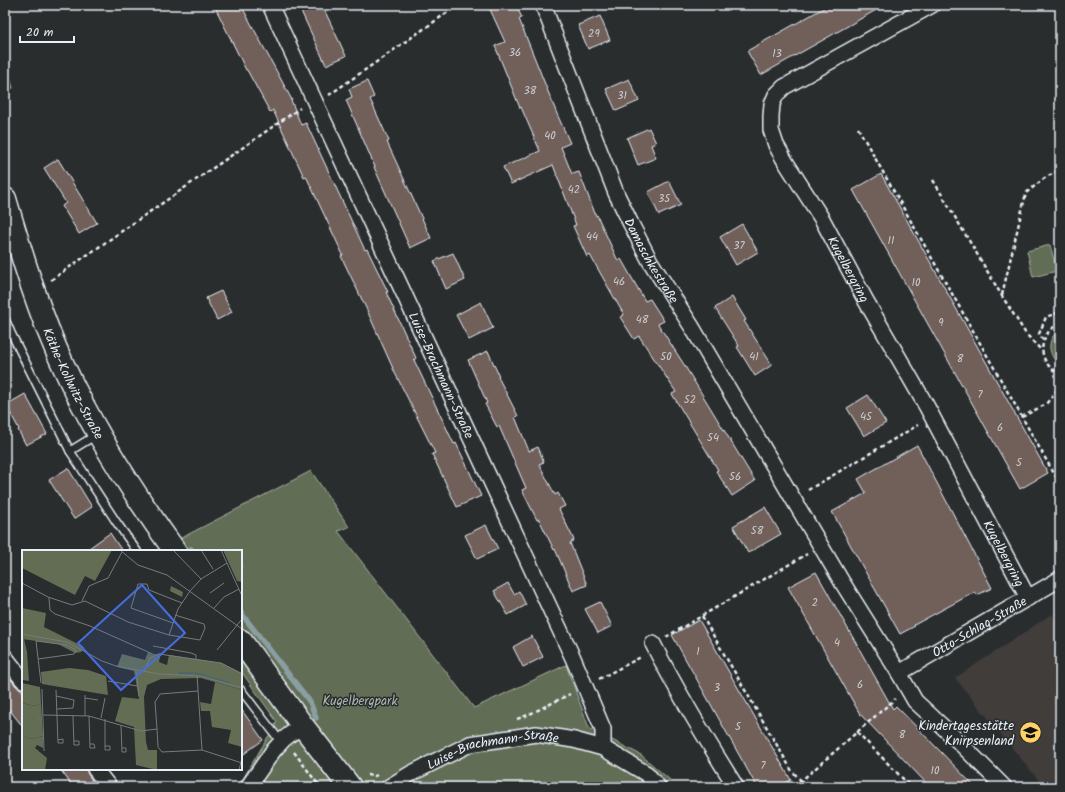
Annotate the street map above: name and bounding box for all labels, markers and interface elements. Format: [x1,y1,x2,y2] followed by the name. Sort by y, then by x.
[20,18,74,44] scale bar
[26,23,54,42] text: 20 m
[588,25,601,43] house number: 29
[509,44,521,62] house number: 36
[772,45,782,63] house number: 13
[524,82,537,100] house number: 38
[617,87,627,105] house number: 31
[544,127,556,145] house number: 40
[568,181,580,199] house number: 42
[658,190,671,208] house number: 35
[618,215,684,308] street label: Damaschkestraße
[586,228,598,246] house number: 44
[888,232,894,250] house number: 11
[821,233,874,307] street label: Kugelbergring
[733,237,746,255] house number: 37
[613,273,625,291] house number: 46
[912,274,921,292] house number: 10
[402,309,479,443] street label: Luise-Brachmann-Straße
[636,311,649,329] house number: 48
[938,314,944,332] house number: 9
[36,325,109,444] street label: Käthe-Kollwitz-Straße
[660,348,672,366] house number: 50
[749,348,759,366] house number: 41
[957,350,964,368] house number: 8
[977,386,983,404] house number: 7
[684,391,696,409] house number: 52
[860,408,873,426] house number: 45
[997,419,1003,437] house number: 6
[707,429,719,447] house number: 54
[1016,454,1023,472] house number: 5
[729,468,741,486] house number: 56
[977,517,1029,591] street label: Kugelbergring
[751,522,764,540] house number: 58
[22,550,242,770] inset map
[928,591,1031,663] street label: Otto-Schlag-Straße
[812,594,818,612] house number: 2
[834,634,840,652] house number: 4
[696,643,700,661] house number: 1
[857,676,863,694] house number: 6
[714,679,720,697] house number: 3
[322,691,398,712] park label: Kugelbergpark
[918,716,1015,752] place label: Kindertagesstätte Knirpsenland
[735,718,742,736] house number: 5
[1017,719,1043,745] school or university icon: Kindertagesstätte Knirpsenland
[423,725,560,776] street label: Luise-Brachmann-Straße
[899,726,906,744] house number: 8
[760,757,766,775] house number: 7
[931,762,940,780] house number: 10

